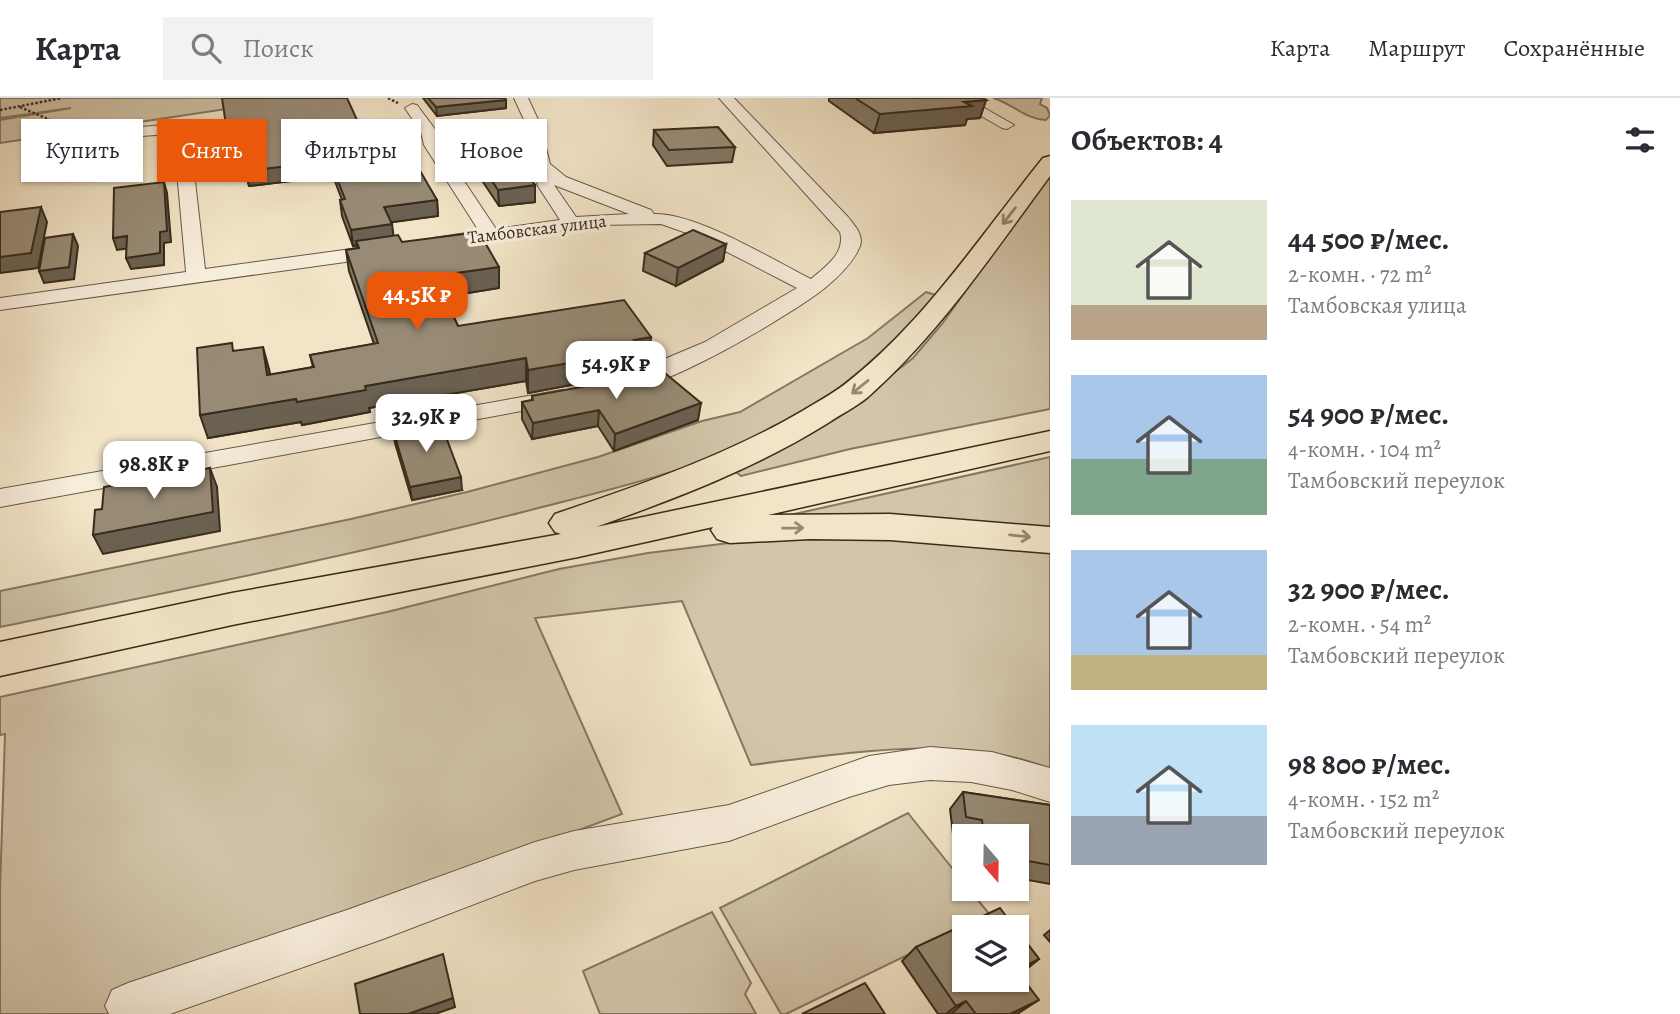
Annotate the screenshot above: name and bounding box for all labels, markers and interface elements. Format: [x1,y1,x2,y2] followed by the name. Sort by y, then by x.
[163,17,653,80] search box
[35,26,121,71] text: Карта
[187,29,225,67] icon: search
[243,31,314,66] text: Поиск
[1270,32,1330,64] text: Карта
[1368,32,1466,64] text: Маршрут
[1504,32,1645,64] text: Сохранённые
[21,119,143,182] chip: Купить
[157,119,267,182] chip: Снять
[281,119,421,182] chip: Фильтры
[435,119,547,182] chip: Новое
[1071,120,1223,160] text: Объектов: 4
[1621,121,1659,159] icon: filters
[1002,207,1017,225] one-way arrow
[466,208,608,249] street label: Тамбовская улица
[1288,219,1449,259] text: 44 500 ₽/мес.
[1127,228,1211,312] icon: home
[1288,259,1432,290] text: 2-комн. · 72 m²
[352,272,482,332] pin: 44.5K ₽
[383,279,451,310] text: 44.5K ₽
[1288,290,1466,321] text: Тамбовская улица
[551,342,681,401] pin: 54.9K ₽
[582,348,650,379] text: 54.9K ₽
[851,379,869,395] one-way arrow
[361,394,491,454] pin: 32.9K ₽
[1288,394,1449,434] text: 54 900 ₽/мес.
[392,401,460,432] text: 32.9K ₽
[1127,403,1211,487] icon: home
[1288,434,1441,465] text: 4-комн. · 104 m²
[89,442,219,501] pin: 98.8K ₽
[119,448,189,479] text: 98.8K ₽
[1288,465,1505,496] text: Тамбовский переулок
[781,521,804,535] one-way arrow
[1008,530,1031,543] one-way arrow
[1288,569,1450,609] text: 32 900 ₽/мес.
[1127,578,1211,662] icon: home
[1288,609,1431,640] text: 2-комн. · 54 m²
[1288,640,1505,671] text: Тамбовский переулок
[1288,744,1451,784] text: 98 800 ₽/мес.
[1127,753,1211,837] icon: home
[1288,784,1439,815] text: 4-комн. · 152 m²
[1288,815,1505,846] text: Тамбовский переулок
[952,824,1029,901] north arrow
[952,824,1029,992] map controls
[952,915,1029,992] button: layers

